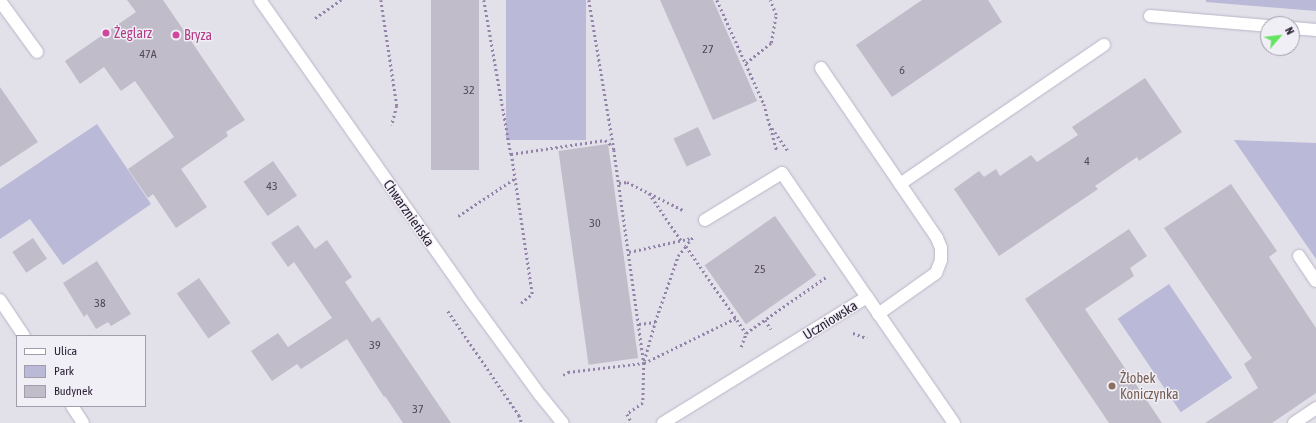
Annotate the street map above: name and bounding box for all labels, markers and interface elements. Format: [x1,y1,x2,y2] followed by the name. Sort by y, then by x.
[1260,16,1300,56] north arrow
[114,25,152,41] place label: Żeglarz
[1283,25,1297,37] text: N
[184,27,212,43] place label: Bryza
[101,28,111,38] marker: Żeglarz
[171,30,181,40] marker: Bryza
[702,43,714,57] house number: 27
[139,48,157,62] house number: 47A
[899,64,905,78] house number: 6
[463,84,475,98] house number: 32
[1084,155,1090,169] house number: 4
[380,176,438,250] street label: Chwarznieńska
[266,180,278,194] house number: 43
[589,217,601,231] house number: 30
[754,263,766,277] house number: 25
[94,297,106,311] house number: 38
[800,297,860,343] street label: Uczniowska
[16,335,146,407] legend
[369,339,381,353] house number: 39
[54,344,77,358] text: Ulica
[54,364,74,378] text: Park
[1120,370,1179,402] place label: Żłobek Koniczynka
[1107,381,1117,391] marker: Żłobek Koniczynka
[54,384,93,398] text: Budynek
[412,403,424,417] house number: 37

